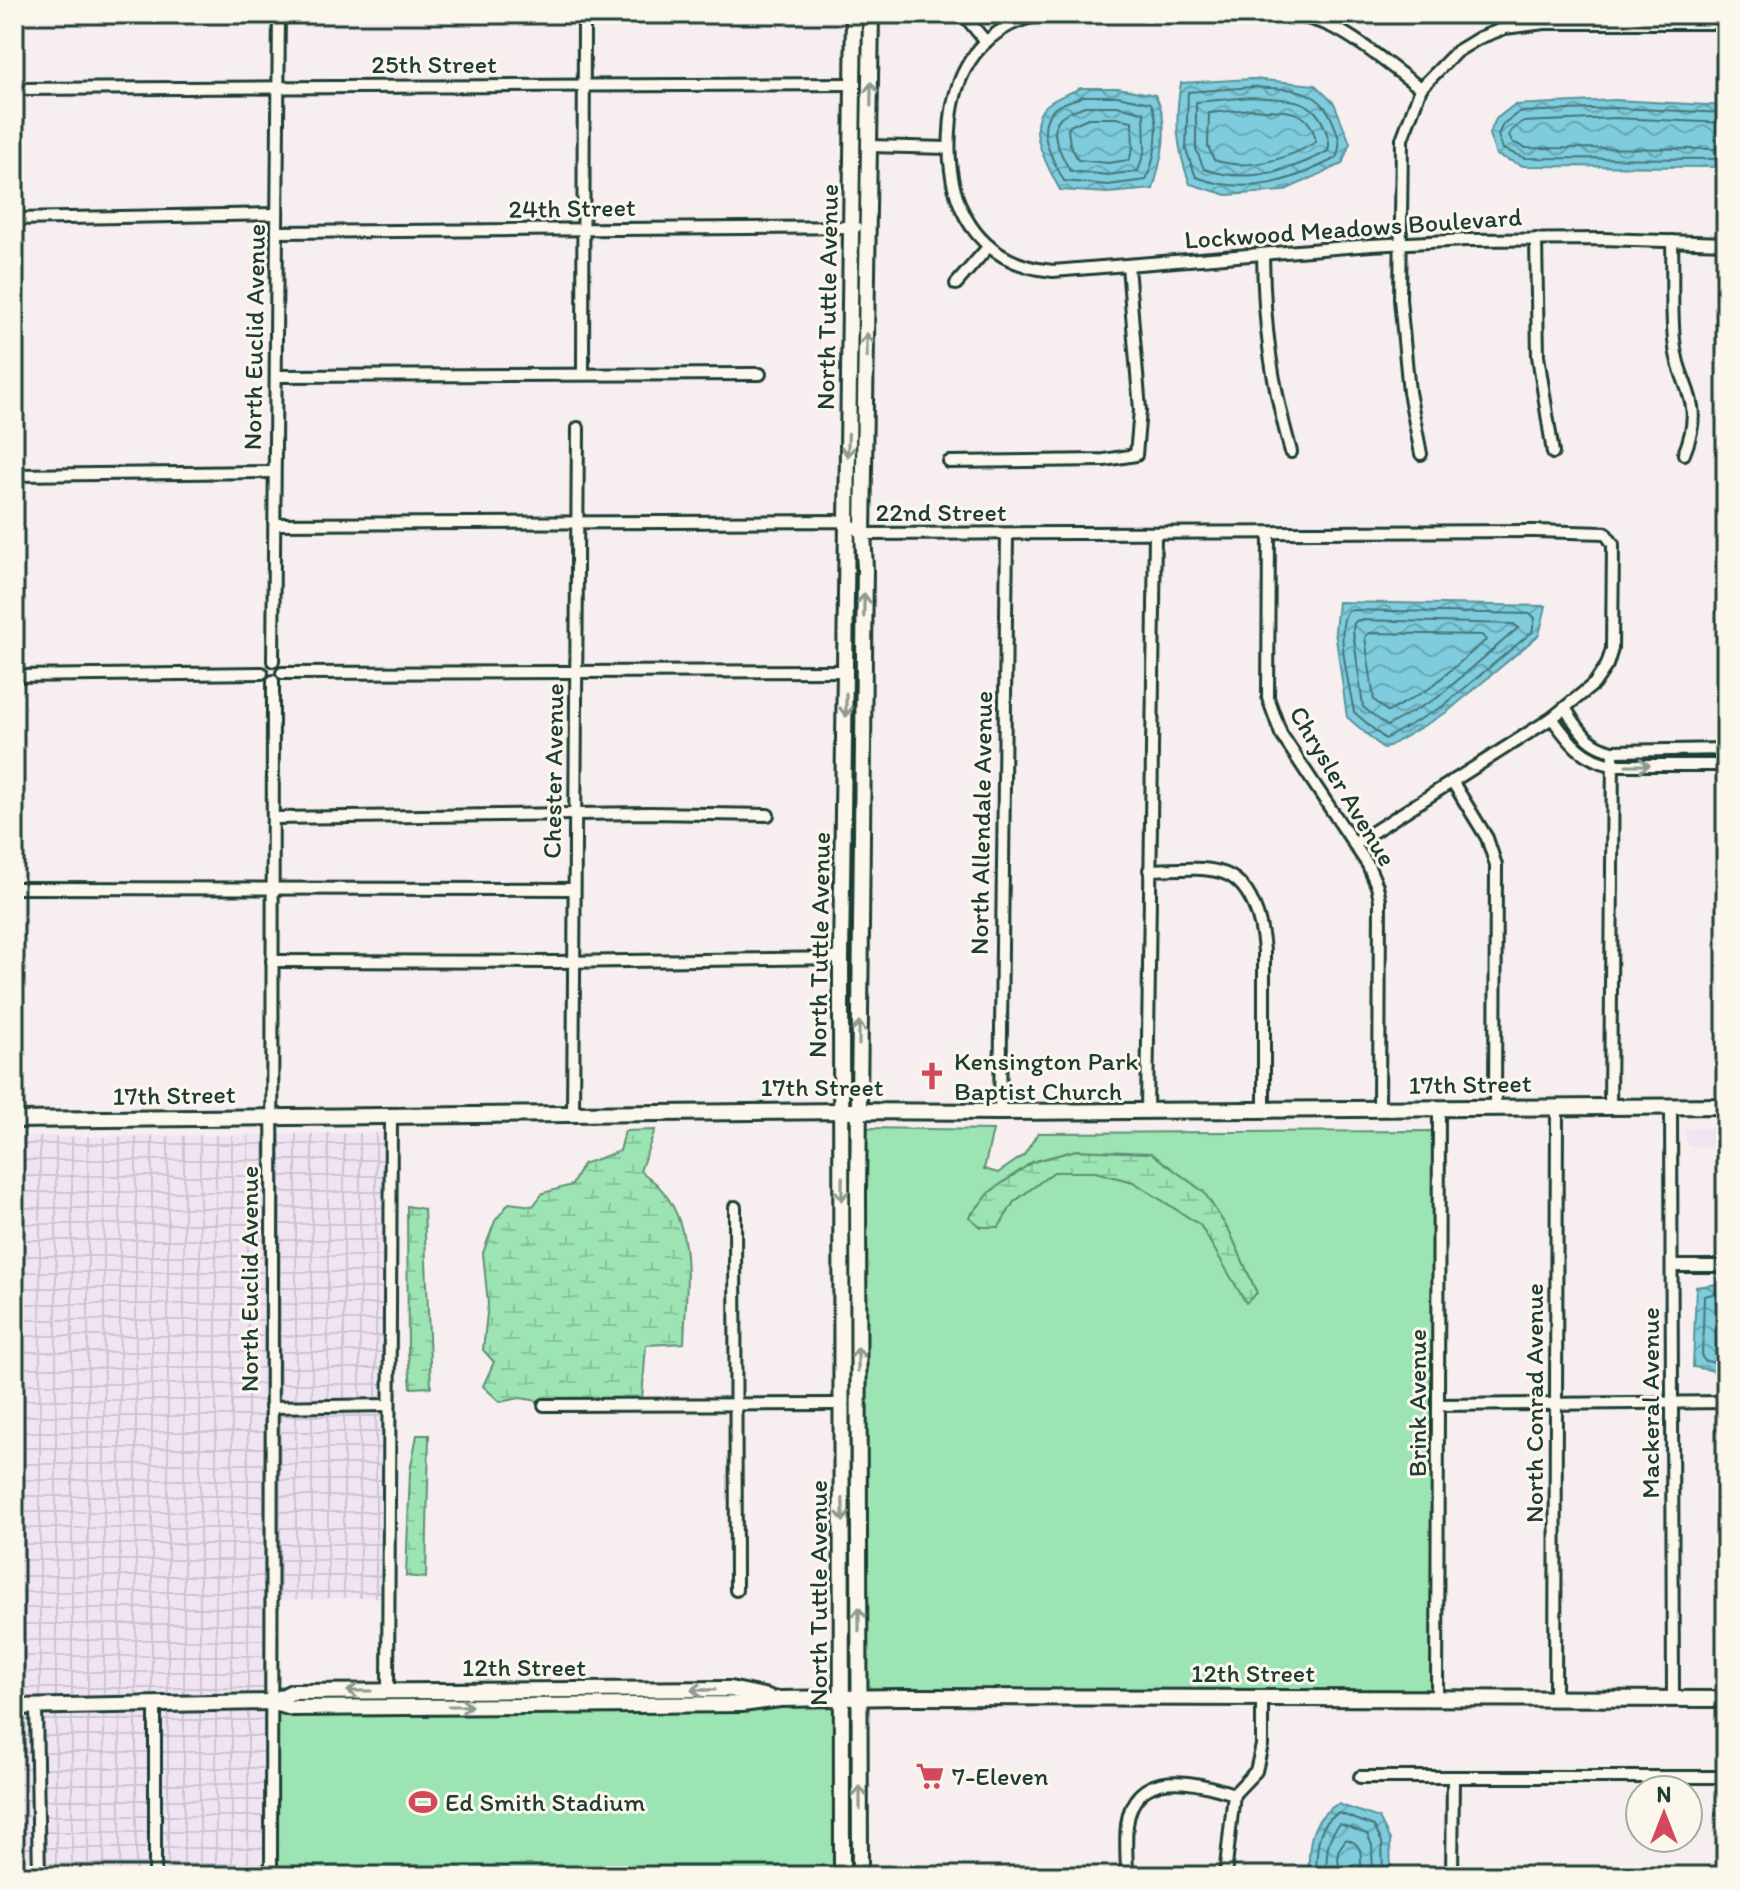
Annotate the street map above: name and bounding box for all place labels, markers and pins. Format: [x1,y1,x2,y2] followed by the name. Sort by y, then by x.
[954,1045,1139,1107] place label: Kensington Park Baptist Church
[917,1061,947,1091] church icon: Kensington Park Baptist Church
[952,1760,1049,1792] place label: 7-Eleven
[915,1761,945,1791] supermarket icon: 7-Eleven
[445,1786,646,1818] place label: Ed Smith Stadium
[408,1787,438,1817] sports icon: Ed Smith Stadium

